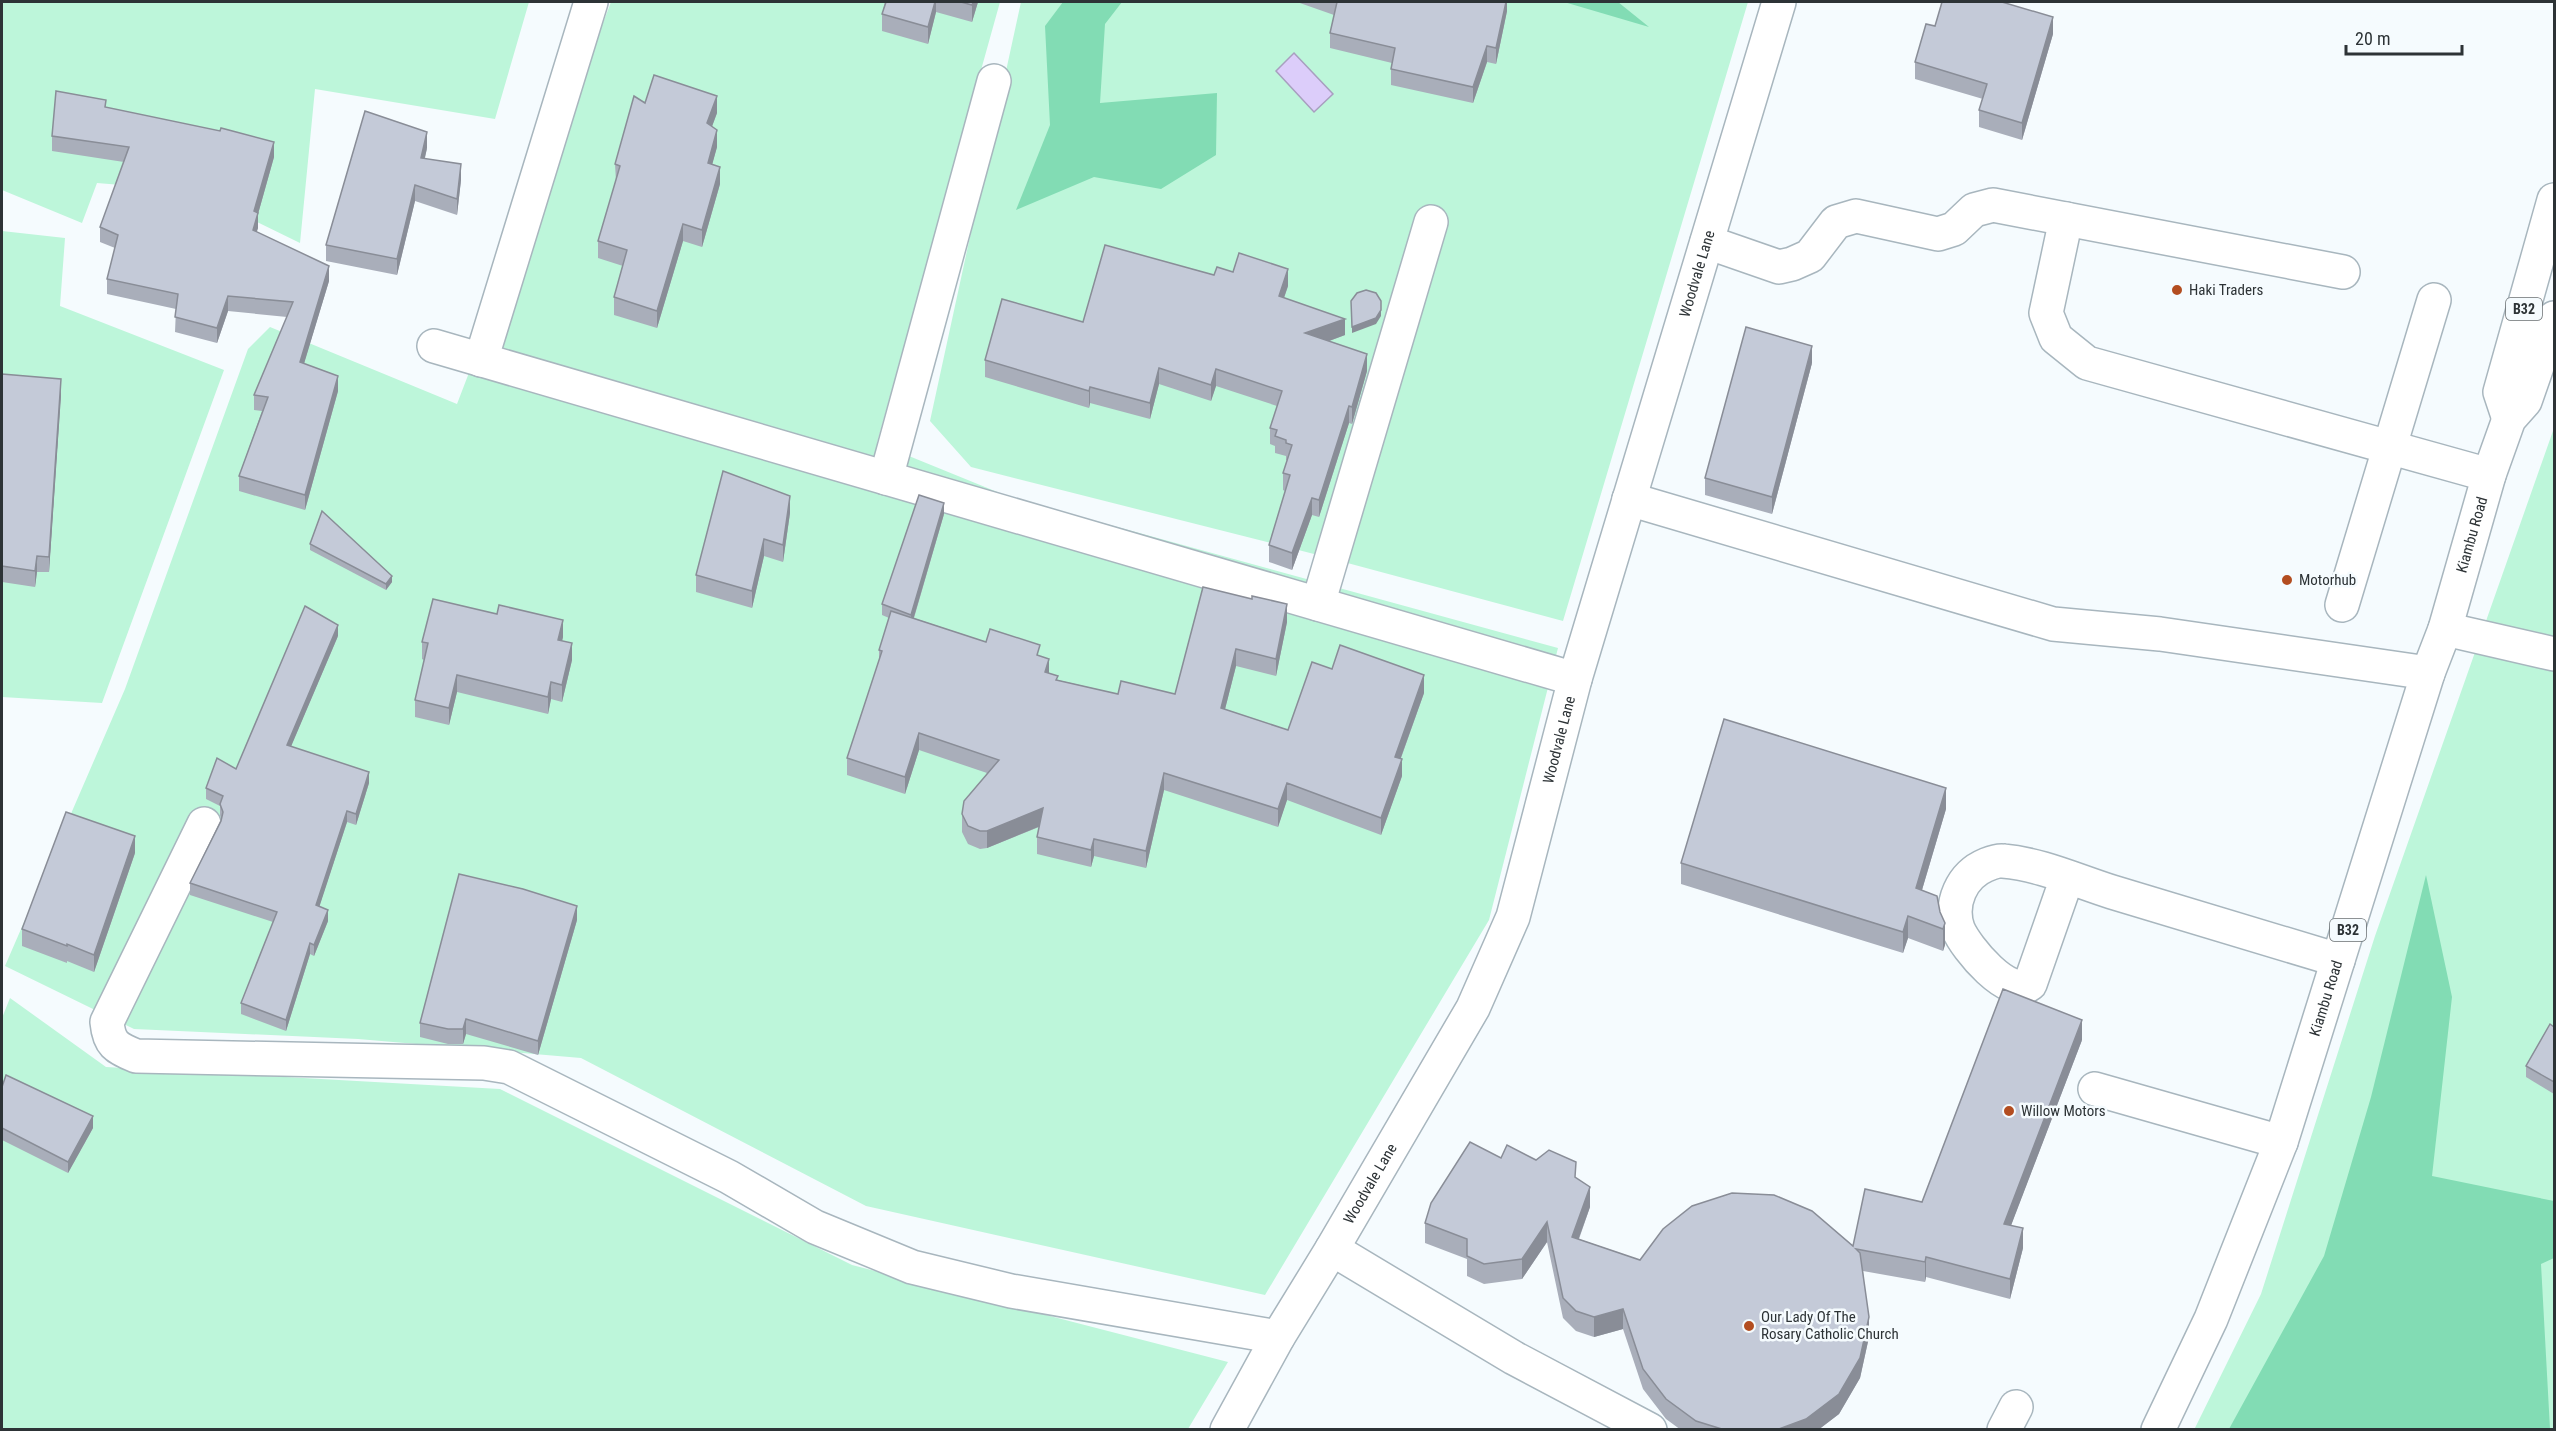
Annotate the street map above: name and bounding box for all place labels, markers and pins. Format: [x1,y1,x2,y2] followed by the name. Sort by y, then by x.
[2189,281,2264,299] place label: Haki Traders
[2170,283,2184,297] marker: Haki Traders
[2299,571,2356,589] place label: Motorhub
[2280,573,2294,587] marker: Motorhub
[2021,1102,2106,1120] place label: Willow Motors
[2002,1104,2016,1118] marker: Willow Motors
[1761,1308,1899,1343] place label: Our Lady Of The Rosary Catholic Church
[1742,1319,1756,1333] marker: Our Lady Of The Rosary Catholic Church

